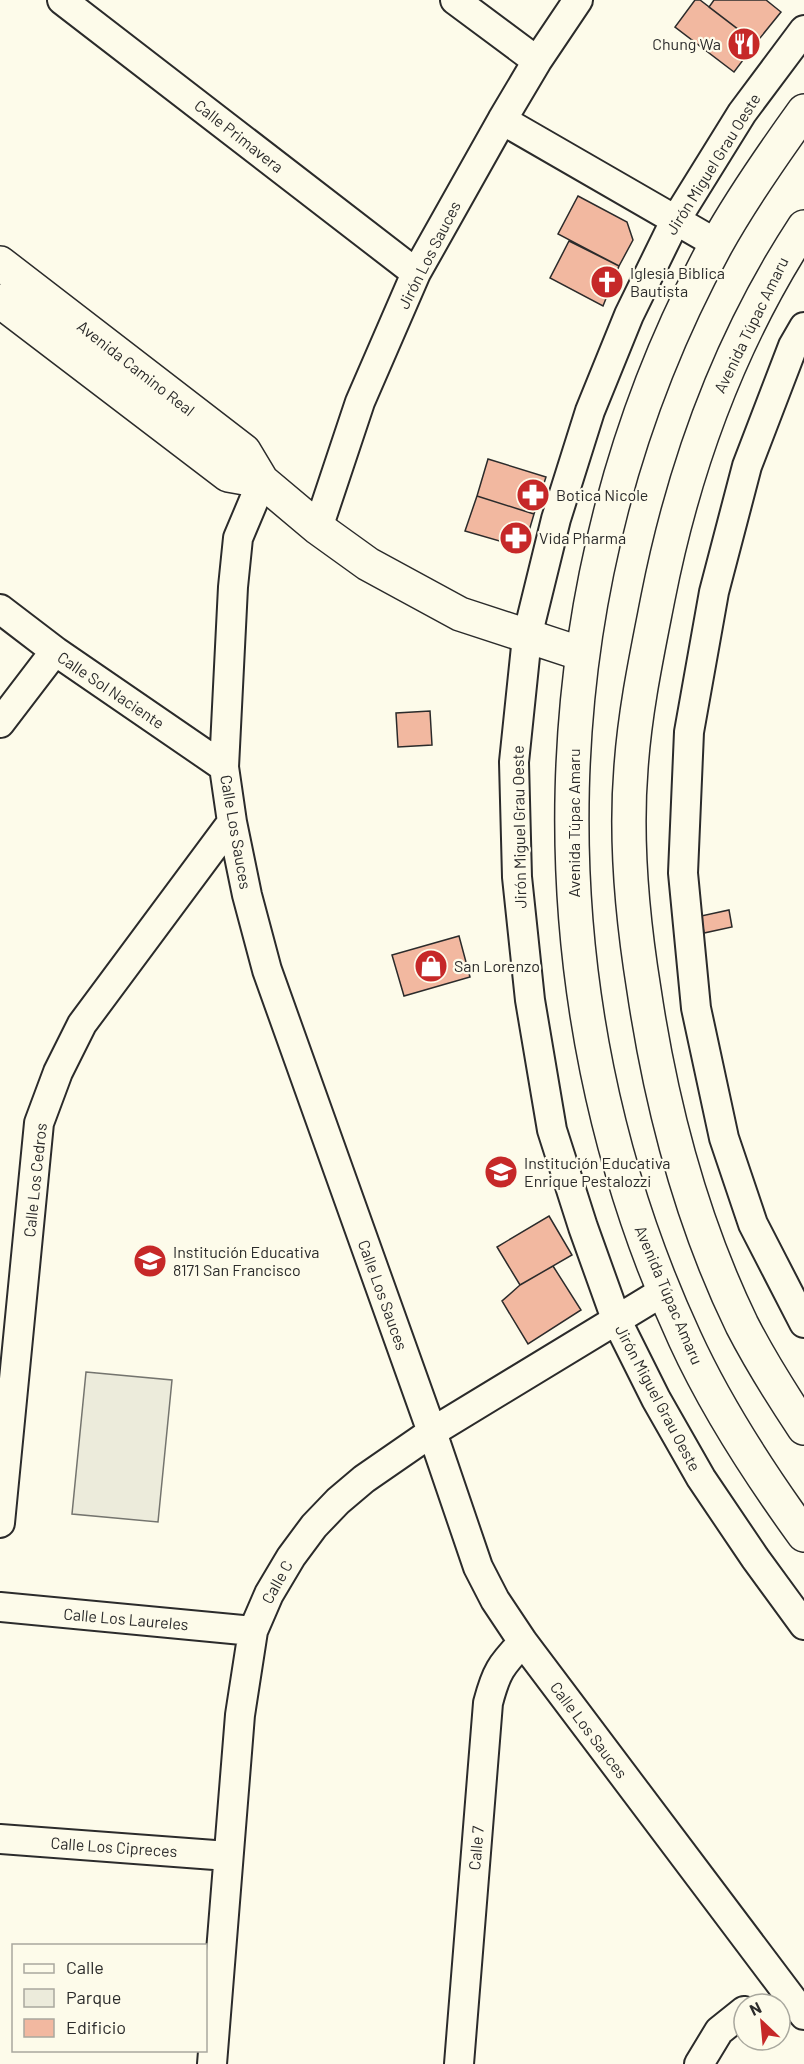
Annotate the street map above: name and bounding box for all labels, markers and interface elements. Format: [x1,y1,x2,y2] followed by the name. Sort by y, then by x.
[726,26,762,62] restaurant icon: Chung Wa
[652,34,721,53] place label: Chung Wa
[661,90,764,238] street label: Jirón Miguel Grau Oeste
[191,95,287,176] street label: Calle Primavera
[393,198,464,312] street label: Jirón Los Sauces
[709,254,792,396] street label: Avenida Túpac Amaru
[630,263,725,300] place label: Iglesia Biblica Bautista
[589,264,625,300] church icon: Iglesia Biblica Bautista
[74,316,199,419] street label: Avenida Camino Real
[515,477,551,513] pharmacy icon: Botica Nicole
[556,485,648,504] place label: Botica Nicole
[498,520,534,556] pharmacy icon: Vida Pharma
[539,528,626,547] place label: Vida Pharma
[54,647,168,732] street label: Calle Sol Naciente
[508,745,529,909] street label: Jirón Miguel Grau Oeste
[564,748,583,898] street label: Avenida Túpac Amaru
[217,773,256,891] street label: Calle Los Sauces
[413,948,449,984] shop icon: San Lorenzo
[454,956,540,975] place label: San Lorenzo
[19,1122,50,1238] street label: Calle Los Cedros
[524,1153,670,1190] place label: Institución Educativa Enrique Pestalozzi
[483,1154,519,1190] school or university icon: Institución Educativa Enrique Pestalozzi
[632,1223,707,1367] street label: Avenida Túpac Amaru
[355,1237,412,1353] street label: Calle Los Sauces
[173,1242,319,1279] place label: Institución Educativa 8171 San Francisco
[132,1243,168,1279] school or university icon: Institución Educativa 8171 San Francisco
[612,1321,705,1474] street label: Jirón Miguel Grau Oeste
[257,1557,296,1607] street label: Calle C
[63,1604,189,1633] street label: Calle Los Laureles
[547,1678,632,1782] street label: Calle Los Sauces
[464,1825,487,1871] street label: Calle 7
[50,1833,178,1860] street label: Calle Los Cipreces
[12,1944,207,2052] legend
[66,1956,104,1978] text: Calle
[66,1986,121,2008] text: Parque
[732,1992,792,2052] north arrow
[746,1997,764,2019] text: N
[66,2016,126,2038] text: Edificio

